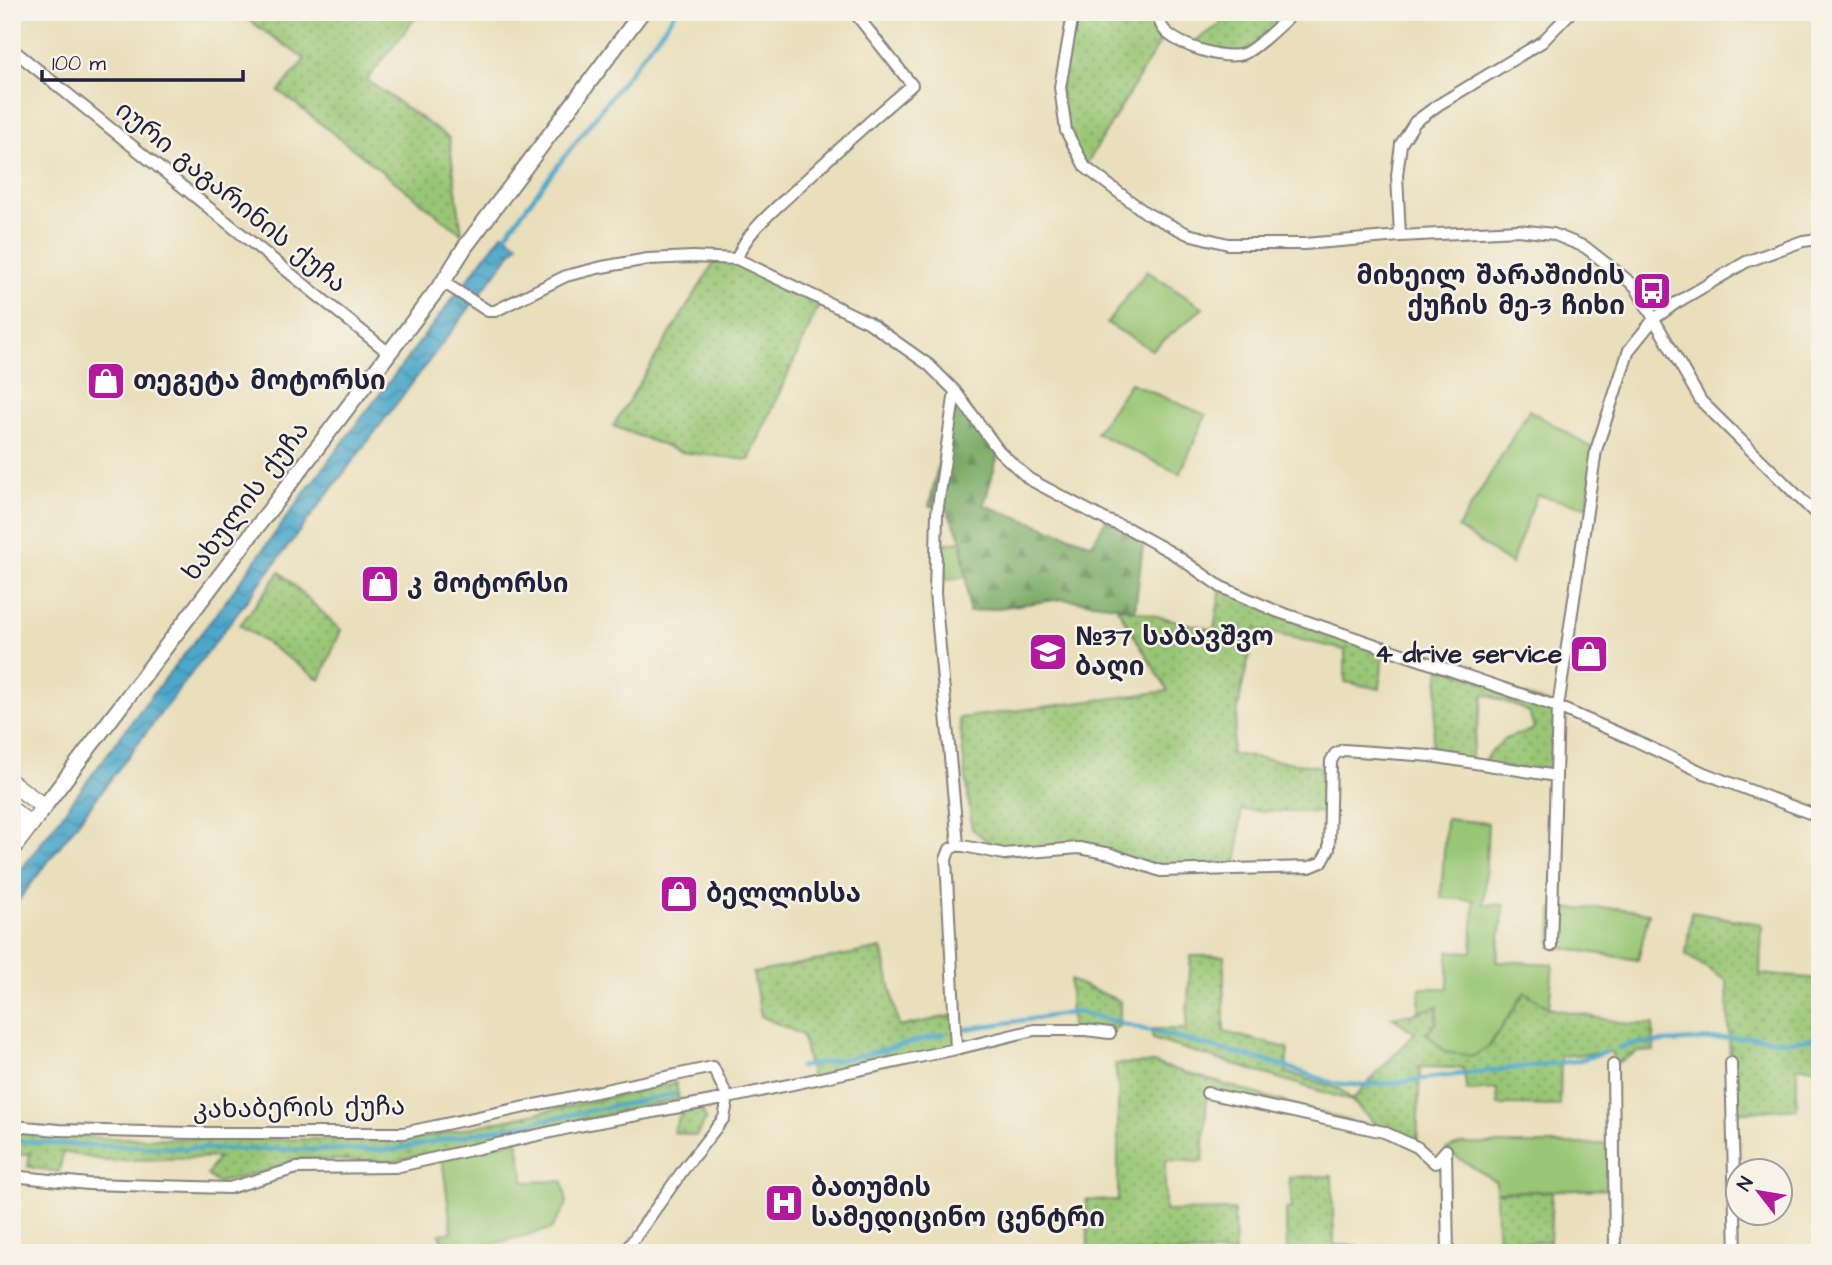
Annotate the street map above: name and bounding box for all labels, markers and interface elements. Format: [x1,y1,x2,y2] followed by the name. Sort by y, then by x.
[42,38,243,82] scale bar
[52,49,107,78] text: 100 m
[108,92,354,302] street label: იური გაგარინის ქუჩა
[1357,258,1625,324] place label: მიხეილ შარაშიძის ქუჩის მე-3 ჩიხი
[1631,270,1673,312] bus stop icon: მიხეილ შარაშიძის ქუჩის მე-3 ჩიხი
[85,360,127,402] shop icon: თეგეტა მოტორსი
[133,363,386,399] place label: თეგეტა მოტორსი
[174,414,318,588] street label: ხახულის ქუჩა
[359,563,401,605] shop icon: კ მოტორსი
[407,566,568,602] place label: კ მოტორსი
[1075,619,1274,685] place label: №37 საბავშვო ბაღი
[1027,631,1069,673] school or university icon: №37 საბავშვო ბაღი
[1568,633,1610,675] shop icon: 4 drive service
[1375,636,1562,672] place label: 4 drive service
[658,873,700,915] shop icon: ბელლისსა
[706,876,861,912] place label: ბელლისსა
[192,1088,406,1128] street label: კახაბერის ქუჩა
[1724,1156,1794,1226] north arrow
[811,1170,1105,1236] place label: ბათუმის სამედიცინო ცენტრი
[1731,1172,1760,1196] text: N
[763,1182,805,1224] hospital icon: ბათუმის სამედიცინო ცენტრი

